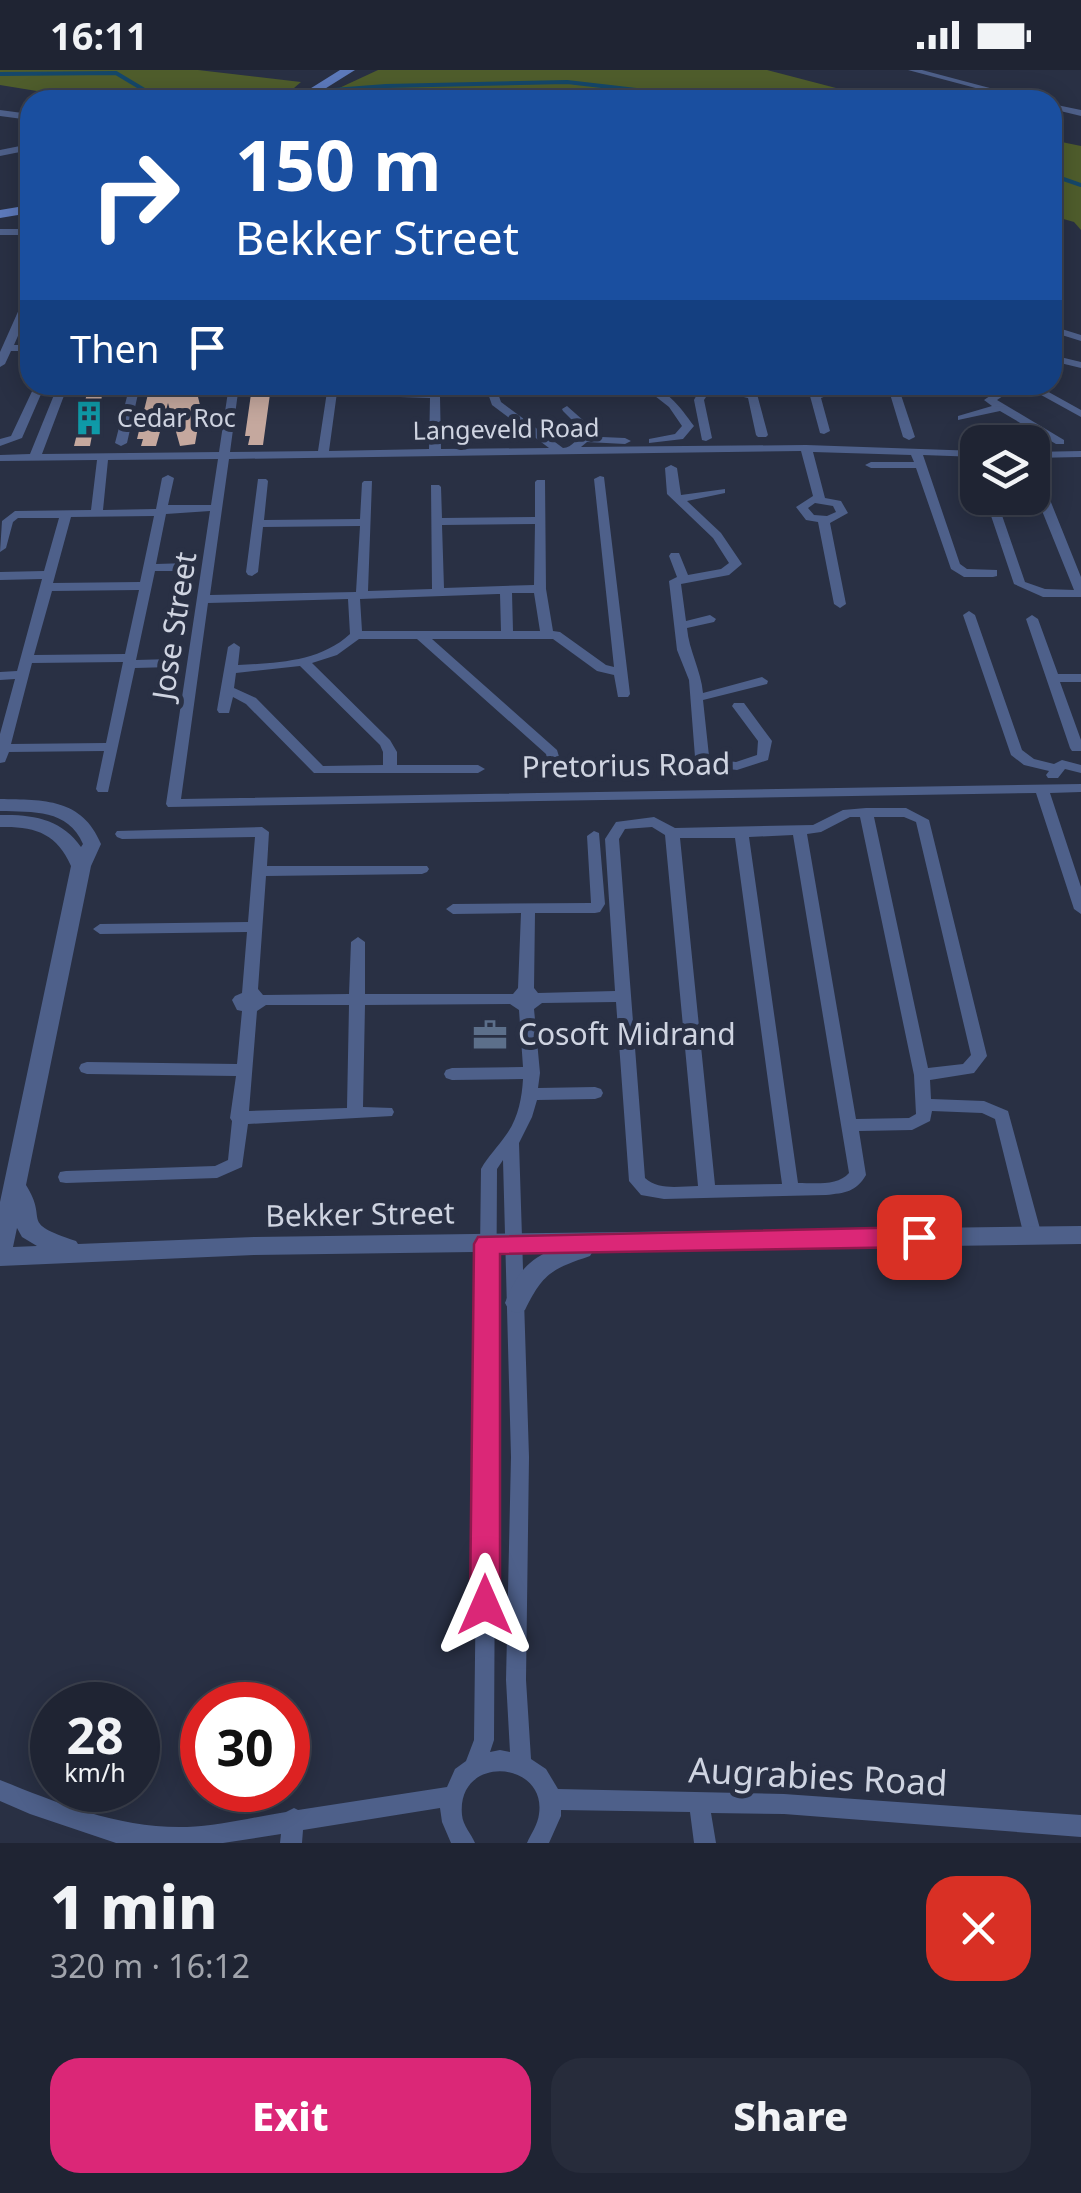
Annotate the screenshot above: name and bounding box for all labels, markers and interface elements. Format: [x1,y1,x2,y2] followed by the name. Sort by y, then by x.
[50,9,148,61] text: 16:11
[235,116,442,212] text: 150 m
[70,130,200,260] icon: right
[235,207,519,268] text: Bekker Street
[180,320,235,375] icon: arrive
[70,322,160,374] text: Then
[70,399,108,437] building icon: Cedar Roc
[117,400,236,434] place label: Cedar Roc
[412,409,600,447] street label: Langeveld Road
[960,425,1050,515] map controls
[960,425,1050,515] button: layers
[141,549,205,706] street label: Jose Street
[521,742,731,787] street label: Pretorius Road
[518,1013,736,1054] place label: Cosoft Midrand
[471,1016,509,1054] office icon: Cosoft Midrand
[265,1191,455,1236] street label: Bekker Street
[877,1195,962,1280] pin
[892,1210,947,1265] icon: arrive
[433,1553,537,1657] position arrow
[180,1682,310,1812] speed limit sign: 30
[66,1701,124,1769] text: 28
[687,1745,949,1806] street label: Augrabies Road
[64,1755,126,1789] text: km/h
[50,1865,218,1947] text: 1 min
[926,1876,1031,1981] button: close
[50,1944,250,1987] text: 320 m · 16:12
[50,2058,531,2173] button: Exit
[551,2058,1031,2173] button: Share

